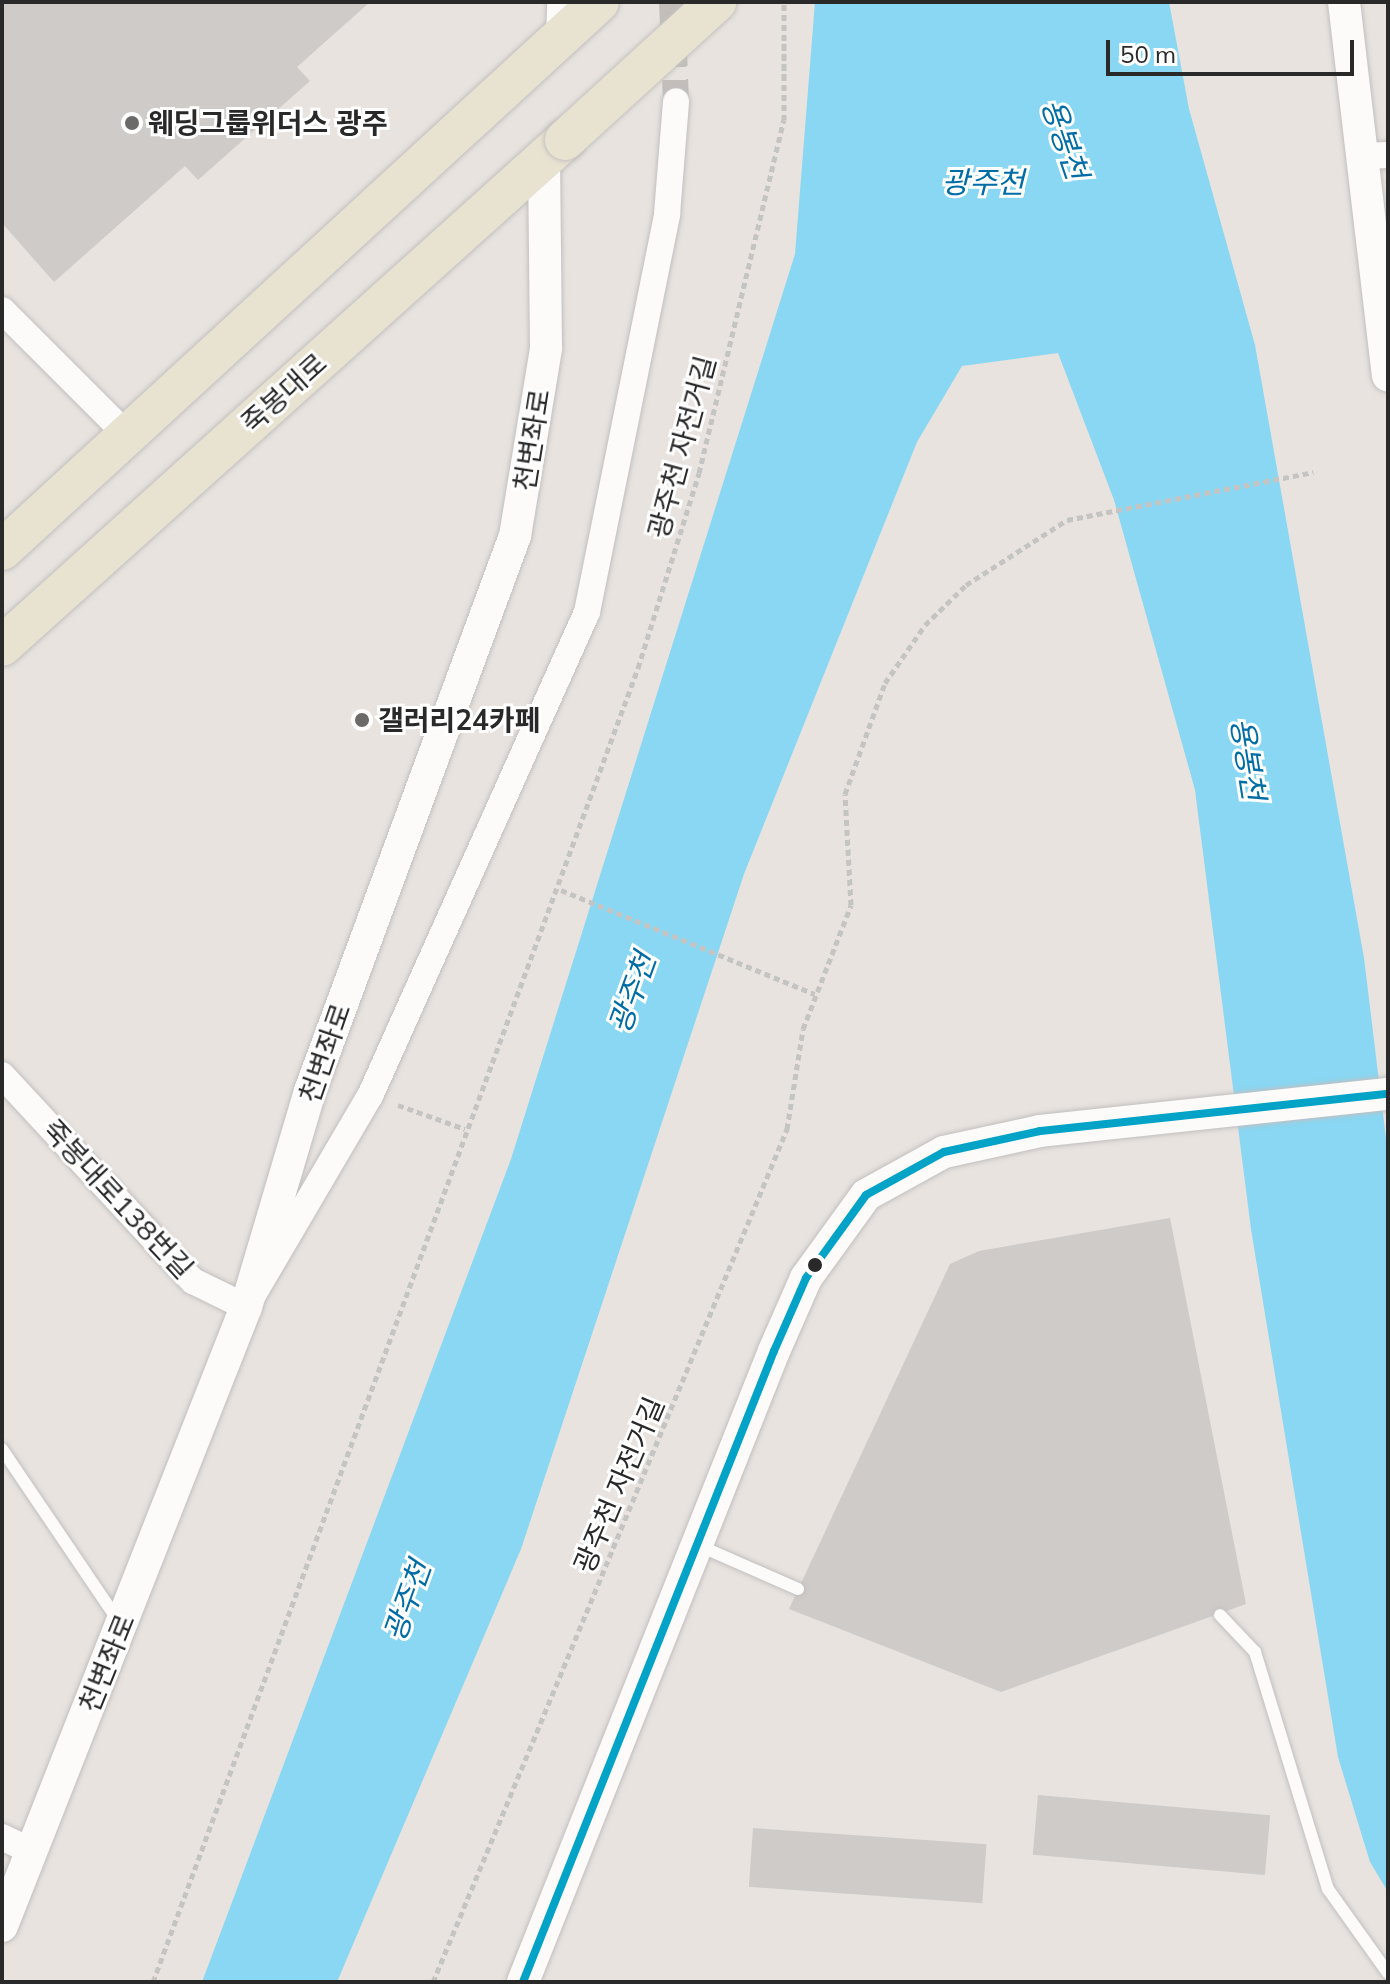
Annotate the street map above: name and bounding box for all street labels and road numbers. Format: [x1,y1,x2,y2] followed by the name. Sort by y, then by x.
[234,346,334,440] street label: 죽봉대로
[641,352,723,542] street label: 광주천 자전거길
[507,386,557,494] street label: 천변좌로
[292,999,358,1107] street label: 천변좌로
[36,1113,200,1285] street label: 죽봉대로138번길
[567,1392,671,1578] street label: 광주천 자전거길
[72,1609,142,1717] street label: 천변좌로

